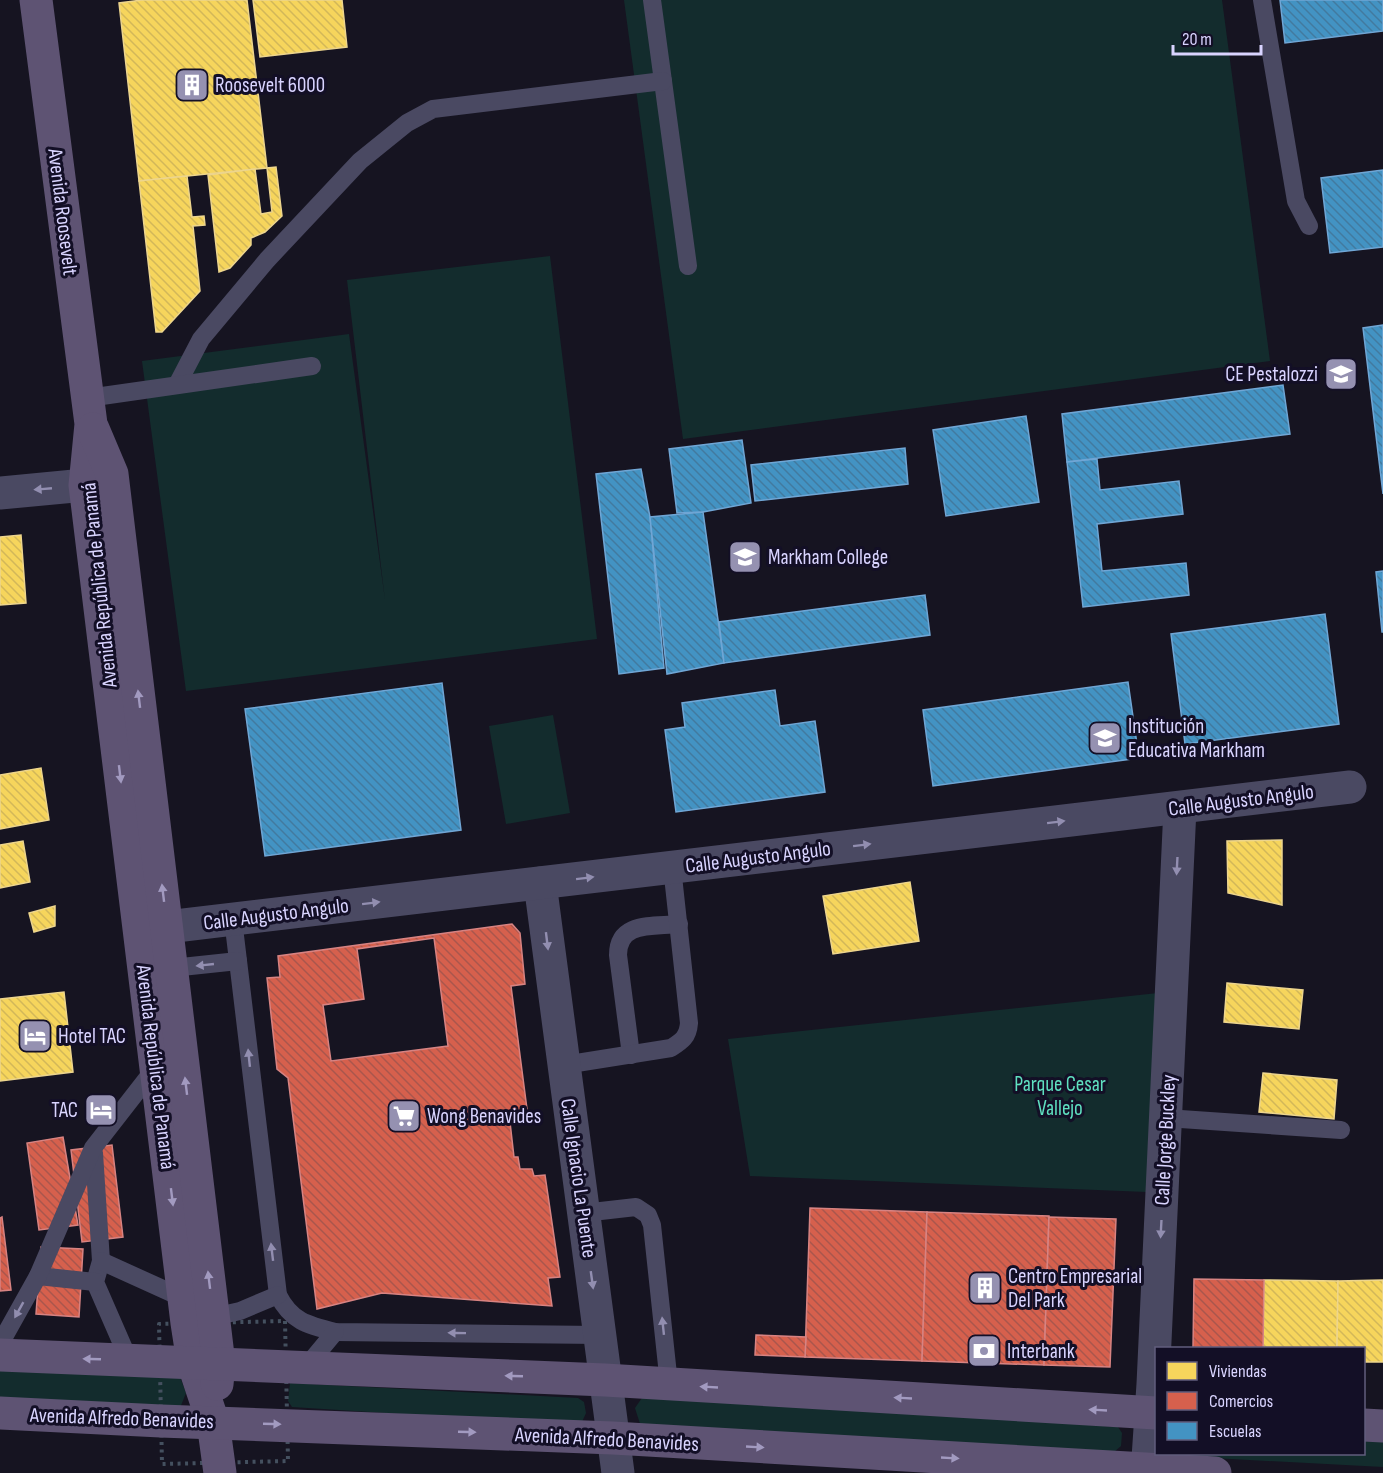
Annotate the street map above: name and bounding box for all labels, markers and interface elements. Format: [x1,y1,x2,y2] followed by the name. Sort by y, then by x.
[1173,18,1262,56] scale bar
[1182,29,1212,50] text: 20 m
[174,67,210,103] building icon: Roosevelt 6000
[215,73,325,98] place label: Roosevelt 6000
[42,146,83,277] street label: Avenida Roosevelt
[1323,356,1359,392] school or university icon: CE Pestalozzi
[1225,362,1318,387] place label: CE Pestalozzi
[76,481,123,690] street label: Avenida República de Panamá
[33,484,52,494] one-way arrow
[727,539,763,575] school or university icon: Markham College
[768,545,888,570] place label: Markham College
[134,690,144,709] one-way arrow
[1128,714,1265,763] place label: Institución Educativa Markham
[1087,720,1123,756] school or university icon: Institución Educativa Markham
[116,764,125,783] one-way arrow
[1167,779,1315,822] street label: Calle Augusto Angulo
[1047,817,1066,827] one-way arrow
[684,836,832,879] street label: Calle Augusto Angulo
[853,840,872,850] one-way arrow
[1172,857,1182,876] one-way arrow
[576,873,595,883] one-way arrow
[158,883,167,902] one-way arrow
[202,893,350,936] street label: Calle Augusto Angulo
[361,898,380,908] one-way arrow
[543,932,552,951] one-way arrow
[195,960,214,969] one-way arrow
[130,962,180,1171] street label: Avenida República de Panamá
[17,1018,53,1054] hotel icon: Hotel TAC
[58,1024,126,1049] place label: Hotel TAC
[244,1049,253,1068] one-way arrow
[1014,1072,1106,1121] park label: Parque Cesar Vallejo
[1150,1074,1181,1206] street label: Calle Jorge Buckley
[181,1077,190,1096] one-way arrow
[83,1092,119,1128] hotel icon: TAC
[555,1097,602,1259] street label: Calle Ignacio La Puente
[51,1098,78,1123] place label: TAC
[386,1098,422,1134] supermarket icon: Wong Benavides
[427,1104,541,1129] place label: Wong Benavides
[168,1187,177,1206] one-way arrow
[1156,1219,1165,1238] one-way arrow
[268,1242,277,1261] one-way arrow
[1008,1264,1142,1313] place label: Centro Empresarial Del Park
[204,1270,213,1289] one-way arrow
[967,1270,1003,1306] building icon: Centro Empresarial Del Park
[588,1271,597,1290] one-way arrow
[14,1302,24,1319] one-way arrow
[658,1316,668,1335] one-way arrow
[447,1328,466,1338] one-way arrow
[966,1333,1002,1369] bank icon: Interbank
[1007,1339,1075,1364] place label: Interbank
[1155,1347,1365,1455] legend
[83,1354,102,1363] one-way arrow
[1209,1361,1267,1382] text: Viviendas
[505,1372,524,1381] one-way arrow
[699,1382,718,1391] one-way arrow
[1209,1391,1273,1412] text: Comercios
[894,1394,913,1403] one-way arrow
[29,1403,214,1434] street label: Avenida Alfredo Benavides
[1089,1405,1108,1414] one-way arrow
[262,1419,281,1428] one-way arrow
[1209,1421,1262,1442] text: Escuelas
[514,1422,699,1457] street label: Avenida Alfredo Benavides
[457,1427,476,1437] one-way arrow
[746,1442,765,1451] one-way arrow
[941,1453,960,1462] one-way arrow

